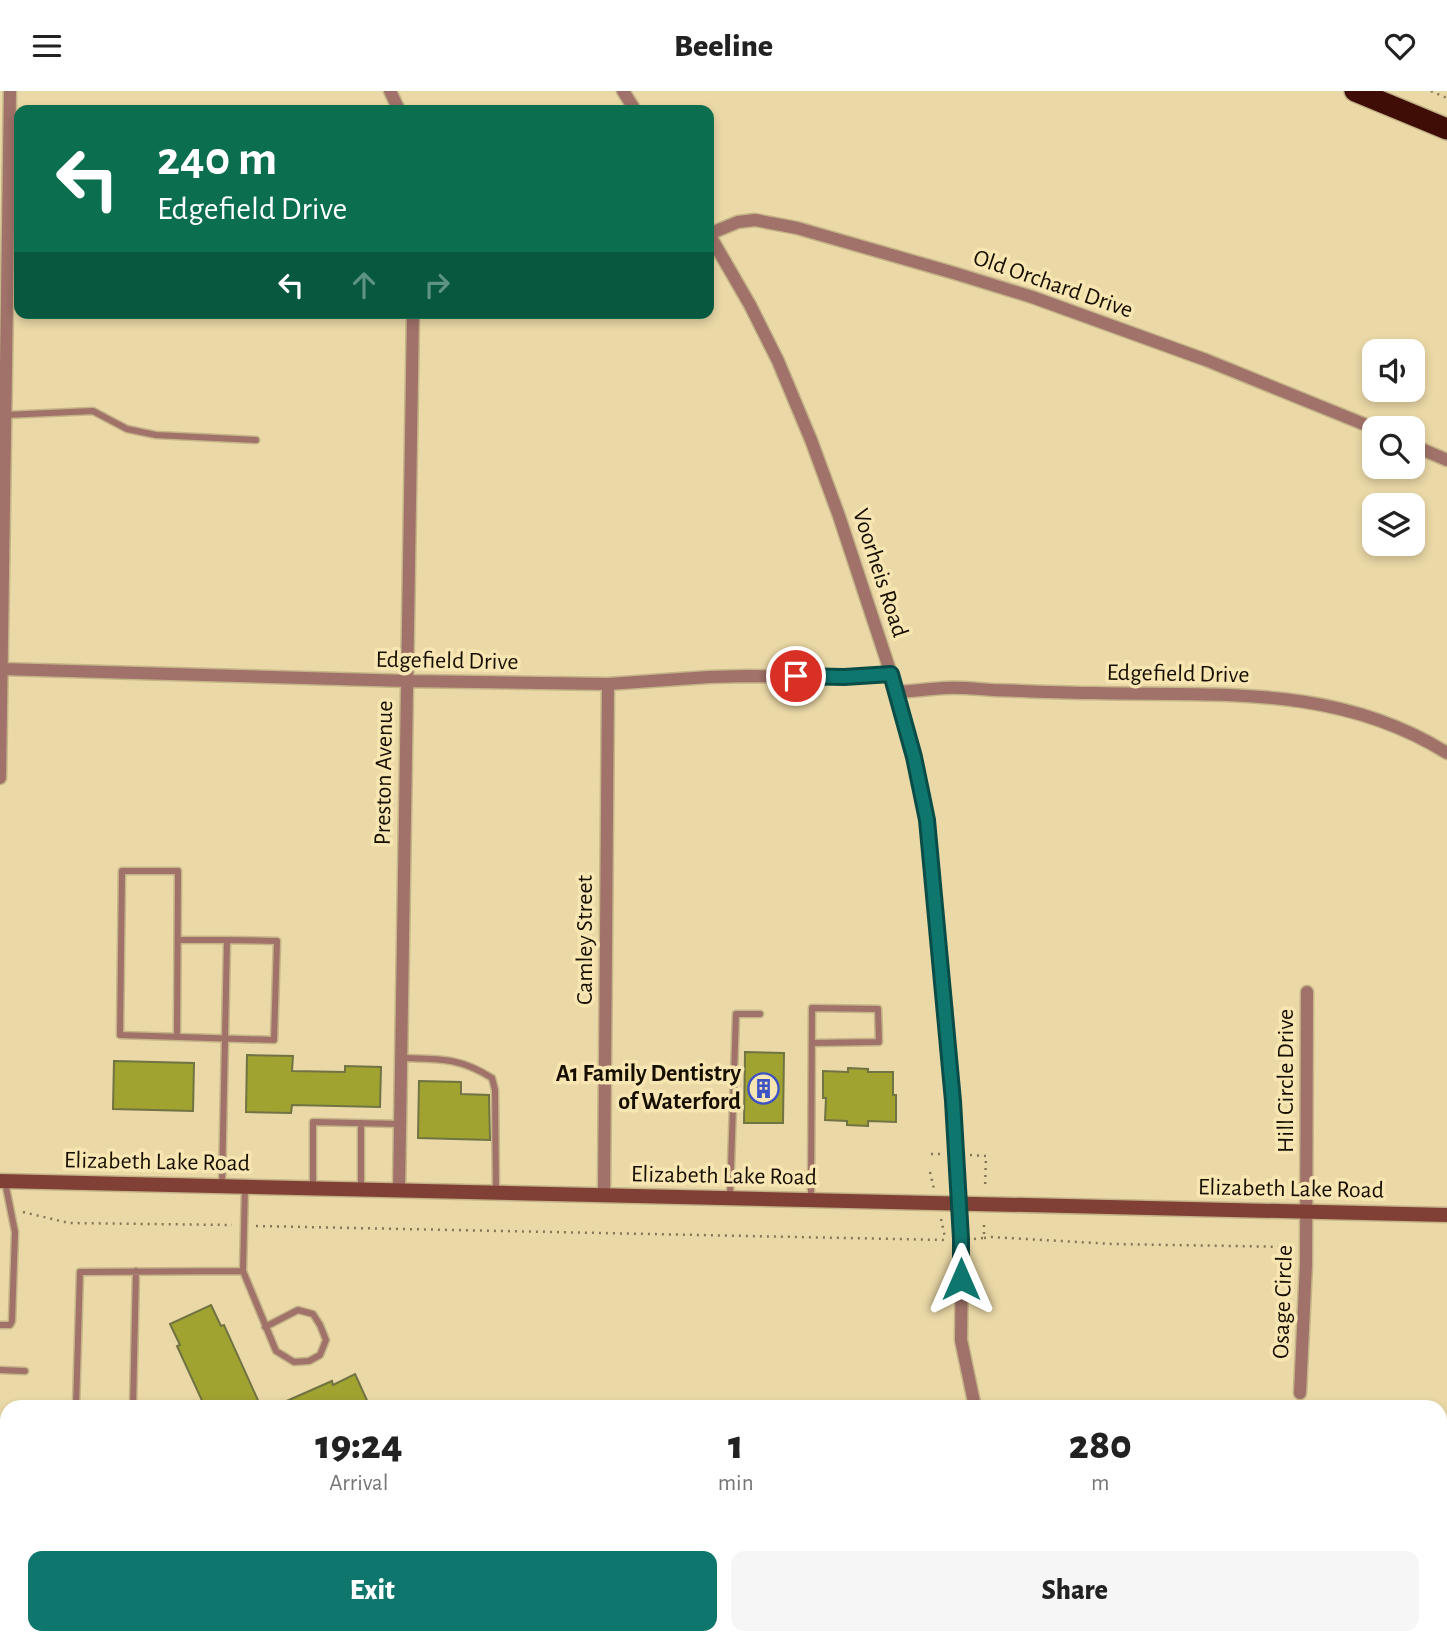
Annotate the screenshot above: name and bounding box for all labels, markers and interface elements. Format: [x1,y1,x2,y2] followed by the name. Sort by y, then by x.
[28,27,66,65] icon: menu
[1381,27,1419,65] icon: heart
[674,30,773,62] text: Beeline
[42,133,133,224] icon: left
[157,135,277,184] text: 240 m
[157,193,347,225] text: Edgefield Drive
[970,245,1136,323] street label: Old Orchard Drive
[272,266,310,304] icon: left
[345,266,383,304] icon: ahead
[418,266,456,304] icon: right
[1362,339,1425,556] map controls
[1362,339,1425,402] button: sound
[1362,416,1425,479] button: search
[1362,493,1425,556] button: layers
[848,506,912,640] street label: Voorheis Road
[766,646,826,706] pin
[375,648,519,674] street label: Edgefield Drive
[777,657,815,695] icon: arrive
[1106,661,1250,687] street label: Edgefield Drive
[371,700,397,846] street label: Preston Avenue
[573,875,597,1005] street label: Camley Street
[1274,1009,1298,1153] street label: Hill Circle Drive
[556,1062,741,1114] place label: A1 Family Dentistry of Waterford
[747,1071,781,1105] building icon: A1 Family Dentistry of Waterford
[64,1148,250,1176] street label: Elizabeth Lake Road
[631,1162,817,1190] street label: Elizabeth Lake Road
[1198,1175,1384,1203] street label: Elizabeth Lake Road
[924,1242,998,1316] position arrow
[1269,1245,1297,1359] street label: Osage Circle
[315,1424,403,1466] text: 19:24
[728,1424,743,1466] text: 1
[1069,1424,1132,1466] text: 280
[329,1472,388,1495] text: Arrival
[718,1472,754,1495] text: min
[1091,1472,1109,1495] text: m
[28,1551,717,1631] button: Exit
[731,1551,1419,1631] button: Share

